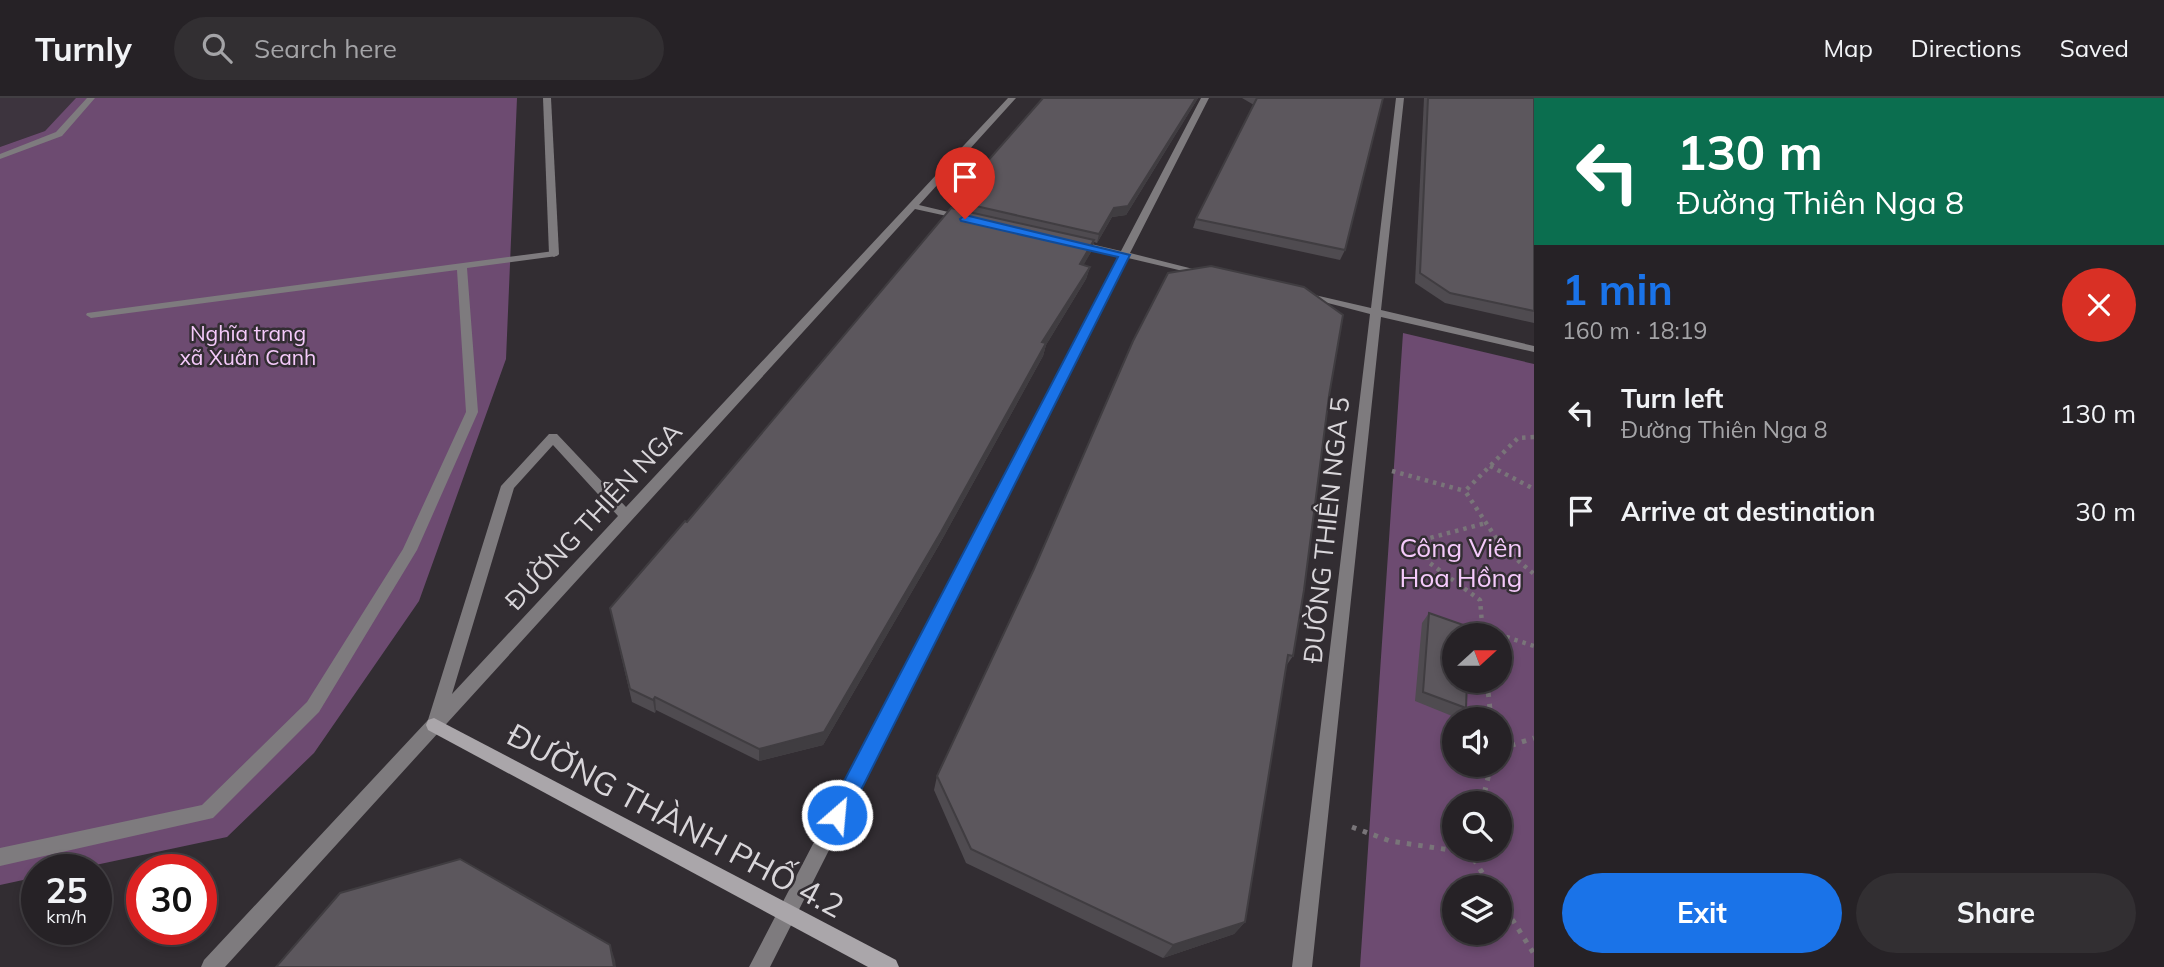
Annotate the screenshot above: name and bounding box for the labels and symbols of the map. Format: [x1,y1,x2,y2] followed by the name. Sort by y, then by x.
[935,147,995,219] pin
[180,320,316,370] park label: Nghĩa trang xã Xuân Canh
[1296,395,1356,665] street label: ĐƯỜNG THIÊN NGA 5
[497,415,689,617] street label: ĐƯỜNG THIÊN NGA
[1399,531,1523,594] park label: Công Viên Hoa Hồng
[1442,623,1512,693] north arrow
[501,714,851,926] street label: ĐƯỜNG THÀNH PHỐ 4.2
[800,778,874,852] position arrow
[126,854,217,945] speed limit sign: 30

